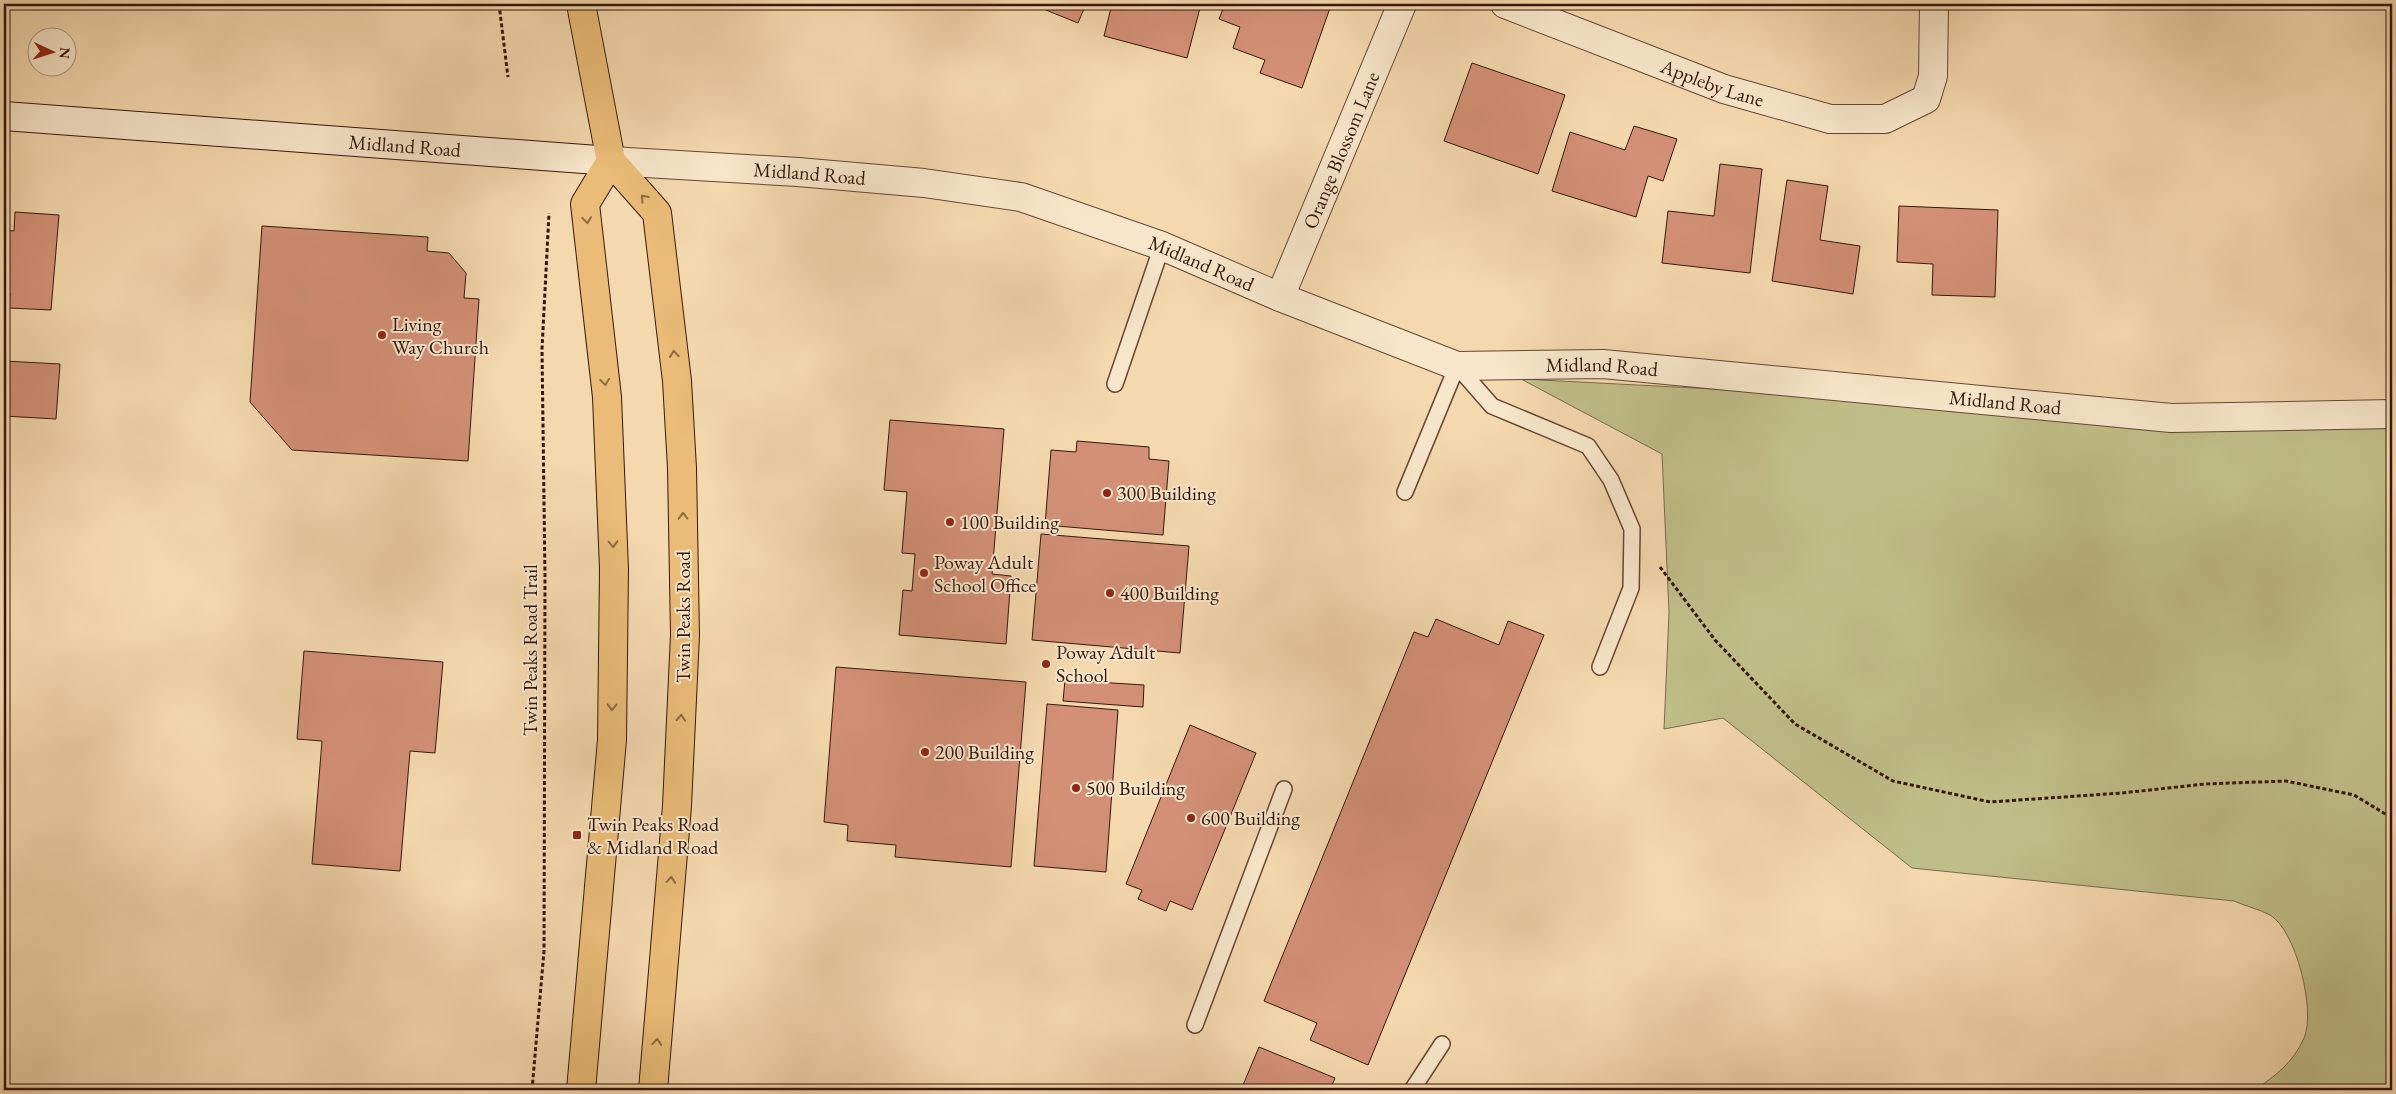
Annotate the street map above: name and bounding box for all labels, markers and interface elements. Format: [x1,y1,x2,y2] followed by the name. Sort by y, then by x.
[28,28,78,78] north arrow
[56,47,74,60] text: N
[1656,52,1767,113] street label: Appleby Lane
[1297,68,1385,233] street label: Orange Blossom Lane
[348,129,463,163] street label: Midland Road
[753,156,868,191] street label: Midland Road
[640,194,649,203] one-way arrow
[581,217,592,225] one-way arrow
[1145,229,1259,298] street label: Midland Road
[392,311,489,360] place label: Living Way Church
[376,329,388,341] marker: Living Way Church
[669,350,680,358] one-way arrow
[1546,351,1660,382] street label: Midland Road
[599,378,610,386] one-way arrow
[1948,384,2063,421] street label: Midland Road
[1117,480,1216,506] place label: 300 Building
[1101,487,1113,499] marker: 300 Building
[960,509,1059,535] place label: 100 Building
[678,512,688,520] one-way arrow
[944,516,956,528] marker: 100 Building
[608,540,618,548] one-way arrow
[934,549,1037,598] place label: Poway Adult School Office
[670,550,696,683] street label: Twin Peaks Road
[517,564,543,736] street label: Twin Peaks Road Trail
[918,567,930,579] marker: Poway Adult School Office
[1120,580,1219,606] place label: 400 Building
[1104,587,1116,599] marker: 400 Building
[1056,639,1156,688] place label: Poway Adult School
[1040,658,1052,670] marker: Poway Adult School
[607,703,617,711] one-way arrow
[676,713,686,721] one-way arrow
[935,739,1034,765] place label: 200 Building
[919,746,931,758] marker: 200 Building
[1086,775,1185,801] place label: 500 Building
[1070,782,1082,794] marker: 500 Building
[1201,805,1300,831] place label: 600 Building
[587,811,720,860] place label: Twin Peaks Road & Midland Road
[1185,812,1197,824] marker: 600 Building
[571,829,583,841] marker: Twin Peaks Road & Midland Road
[665,875,676,883] one-way arrow
[651,1037,662,1045] one-way arrow

